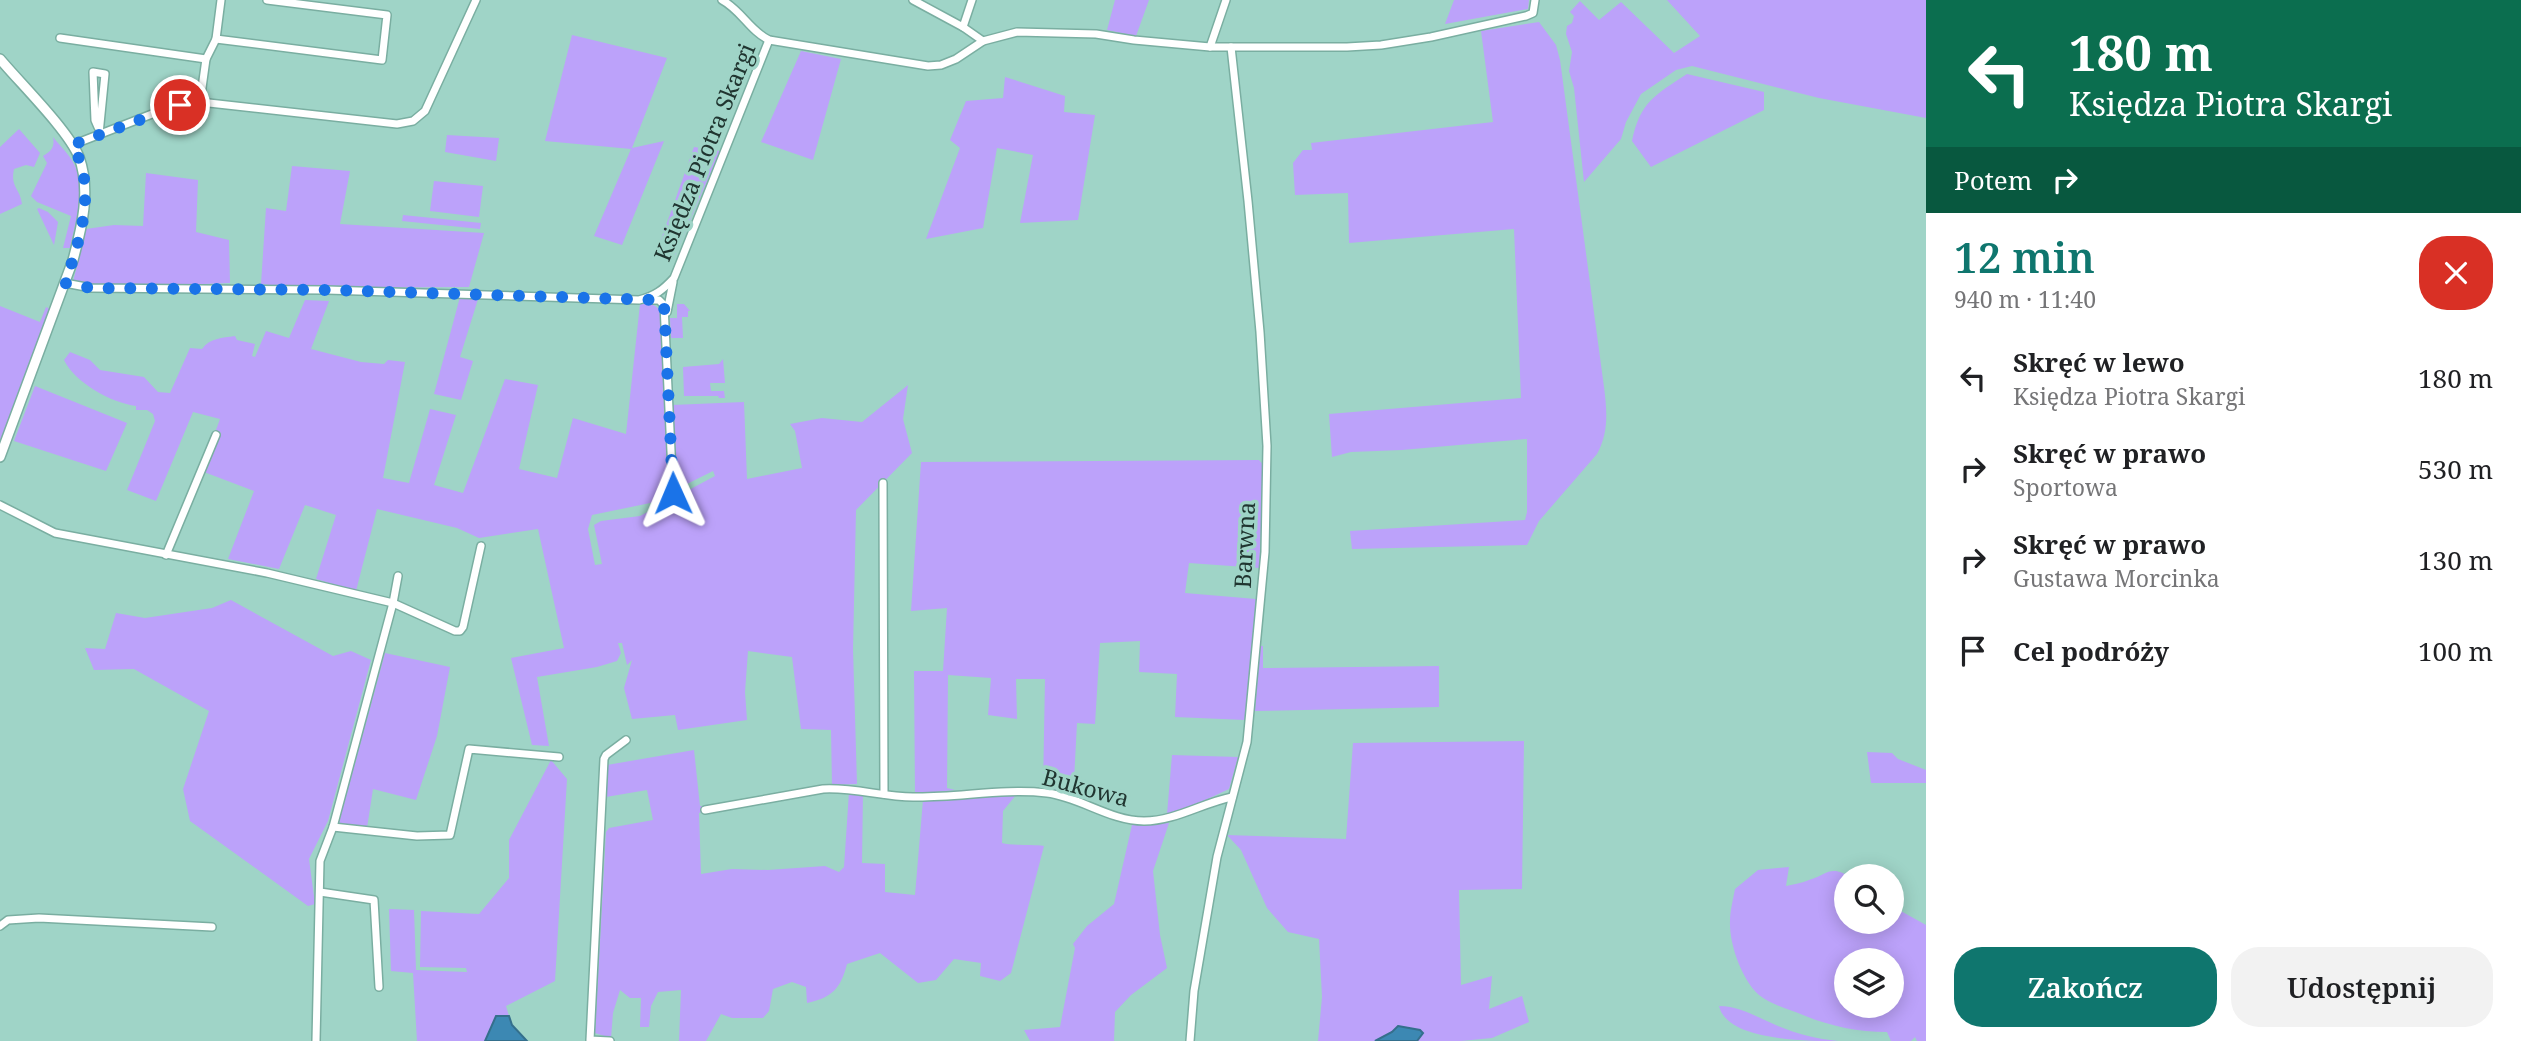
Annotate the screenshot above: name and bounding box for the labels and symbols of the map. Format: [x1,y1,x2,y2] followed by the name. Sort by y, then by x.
[646,38,763,266] street label: Księdza Piotra Skargi
[150,75,210,135] pin
[636,456,710,530] position arrow
[1226,501,1262,589] street label: Barwna
[1039,760,1133,814] street label: Bukowa

